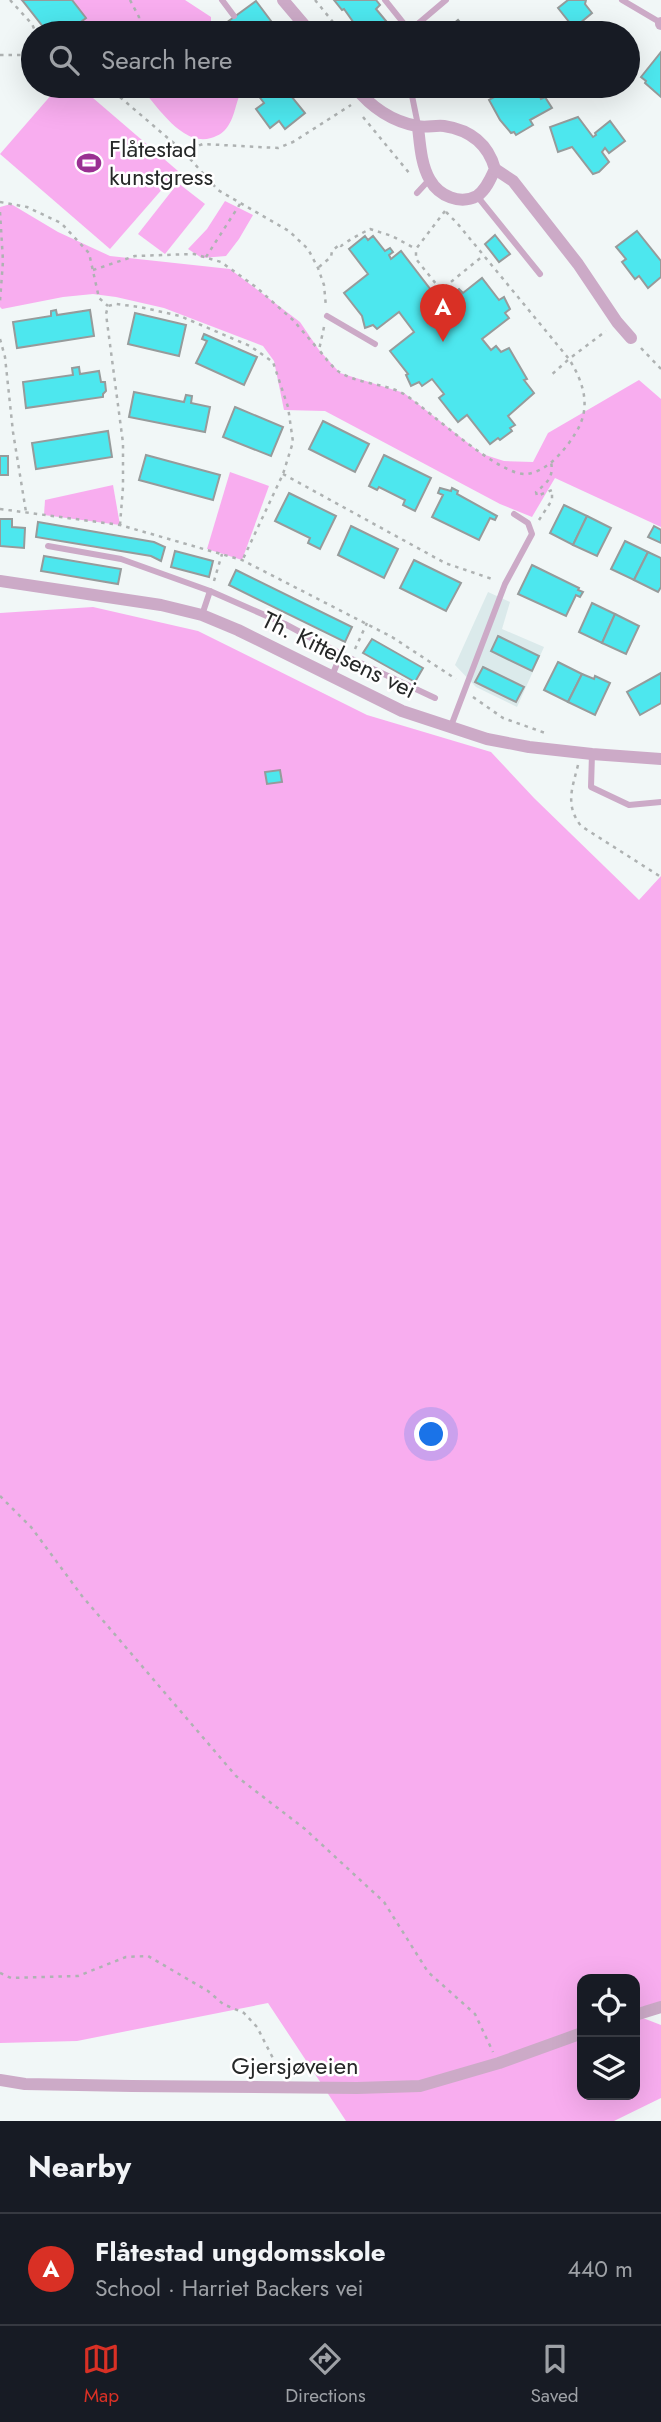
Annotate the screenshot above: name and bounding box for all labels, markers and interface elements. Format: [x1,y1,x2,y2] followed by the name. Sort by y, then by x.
[21,21,640,98] search box
[45,41,83,79] icon: search
[101,41,233,79] text: Search here
[109,131,213,194] place label: Flåtestad kunstgress
[75,149,103,177] sports icon: Flåtestad kunstgress
[420,284,466,342] pin: A
[256,602,422,707] street label: Th. Kittelsens vei
[414,1417,448,1451] your location
[577,1974,640,2100] map controls
[577,1974,640,2037] button: locate
[577,2037,640,2100] button: layers
[231,2048,359,2083] street label: Gjersjøveien
[28,2145,131,2188] text: Nearby
[95,2233,386,2271] text: Flåtestad ungdomsskole
[43,2252,59,2286] text: A
[568,2252,633,2286] text: 440 m
[95,2271,363,2305] text: School · Harriet Backers vei
[82,2340,120,2409] tab: Map
[285,2340,366,2409] tab: Directions
[530,2340,579,2409] tab: Saved

